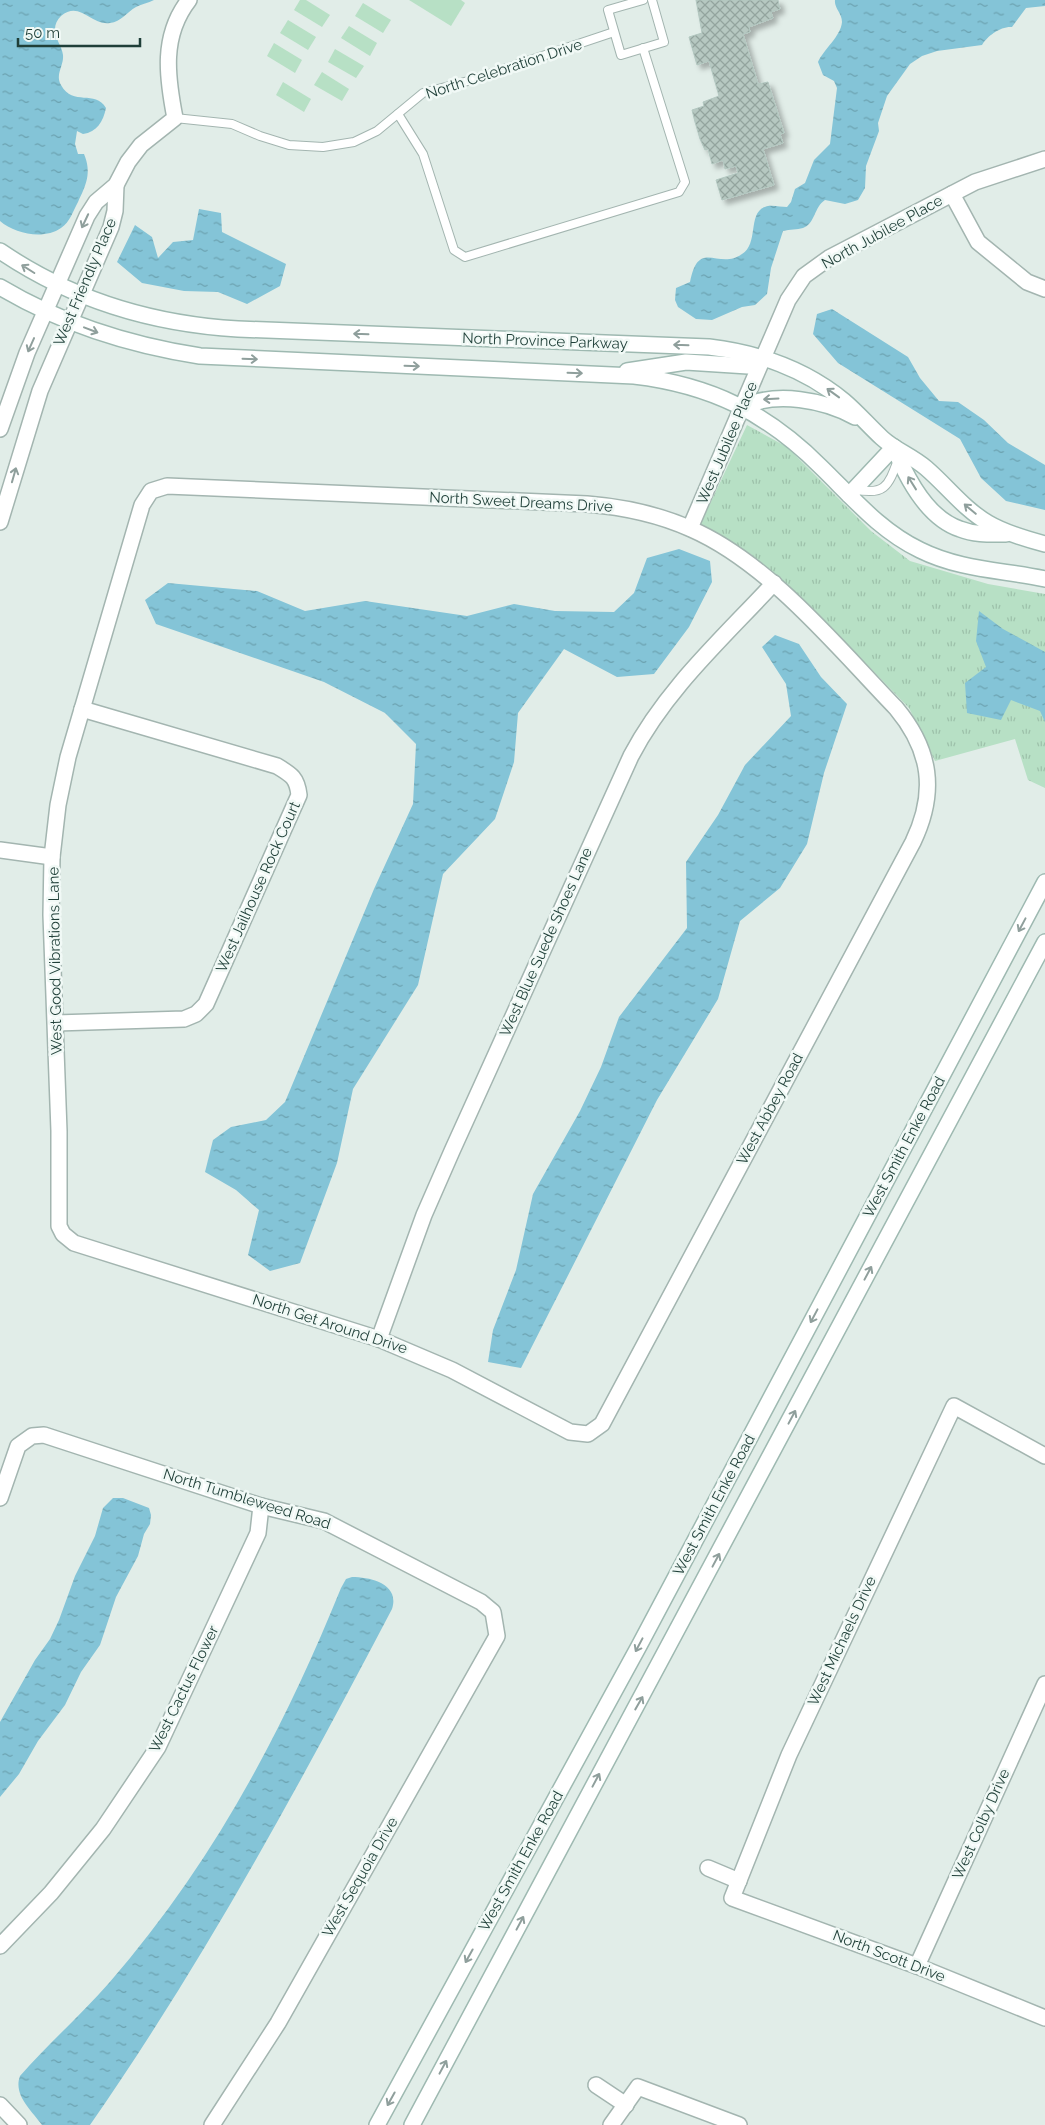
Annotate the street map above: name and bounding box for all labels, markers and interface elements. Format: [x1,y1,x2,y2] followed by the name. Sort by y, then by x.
[18,15,140,47] scale bar
[25,24,60,42] text: 50 m
[424,35,585,103] street label: North Celebration Drive
[818,191,946,273] street label: North Jubilee Place
[80,214,90,229] one-way arrow
[50,215,120,349] street label: West Friendly Place
[21,264,35,274] one-way arrow
[83,326,98,336] one-way arrow
[353,329,369,338] one-way arrow
[462,329,628,353] street label: North Province Parkway
[25,337,35,352] one-way arrow
[673,341,689,350] one-way arrow
[242,355,258,364] one-way arrow
[404,362,420,371] one-way arrow
[567,369,583,378] one-way arrow
[693,379,761,507] street label: West Jubilee Place
[826,388,840,398] one-way arrow
[763,395,779,404] one-way arrow
[9,468,19,484] one-way arrow
[906,476,916,490] one-way arrow
[429,488,613,516] street label: North Sweet Dreams Drive
[964,504,977,515] one-way arrow
[212,799,304,975] street label: West Jailhouse Rock Court
[496,844,596,1039] street label: West Blue Suede Shoes Lane
[44,866,66,1055] street label: West Good Vibrations Lane
[1017,917,1026,932] one-way arrow
[733,1050,807,1168] street label: West Abbey Road
[859,1073,949,1221] street label: West Smith Enke Road
[864,1266,874,1281] one-way arrow
[250,1290,410,1358] street label: North Get Around Drive
[809,1308,819,1323] one-way arrow
[787,1409,797,1424] one-way arrow
[669,1431,759,1579] street label: West Smith Enke Road
[161,1465,333,1533] street label: North Tumbleweed Road
[711,1553,721,1568] one-way arrow
[804,1573,880,1709] street label: West Michaels Drive
[145,1622,223,1755] street label: West Cactus Flower
[634,1637,643,1652] one-way arrow
[634,1696,644,1711] one-way arrow
[949,1766,1014,1882] street label: West Colby Drive
[592,1773,602,1788] one-way arrow
[475,1788,567,1934] street label: West Smith Enke Road
[318,1814,402,1940] street label: West Sequoia Drive
[516,1916,525,1931] one-way arrow
[830,1926,948,1986] street label: North Scott Drive
[463,1949,473,1963] one-way arrow
[439,2060,449,2074] one-way arrow
[386,2092,396,2107] one-way arrow

